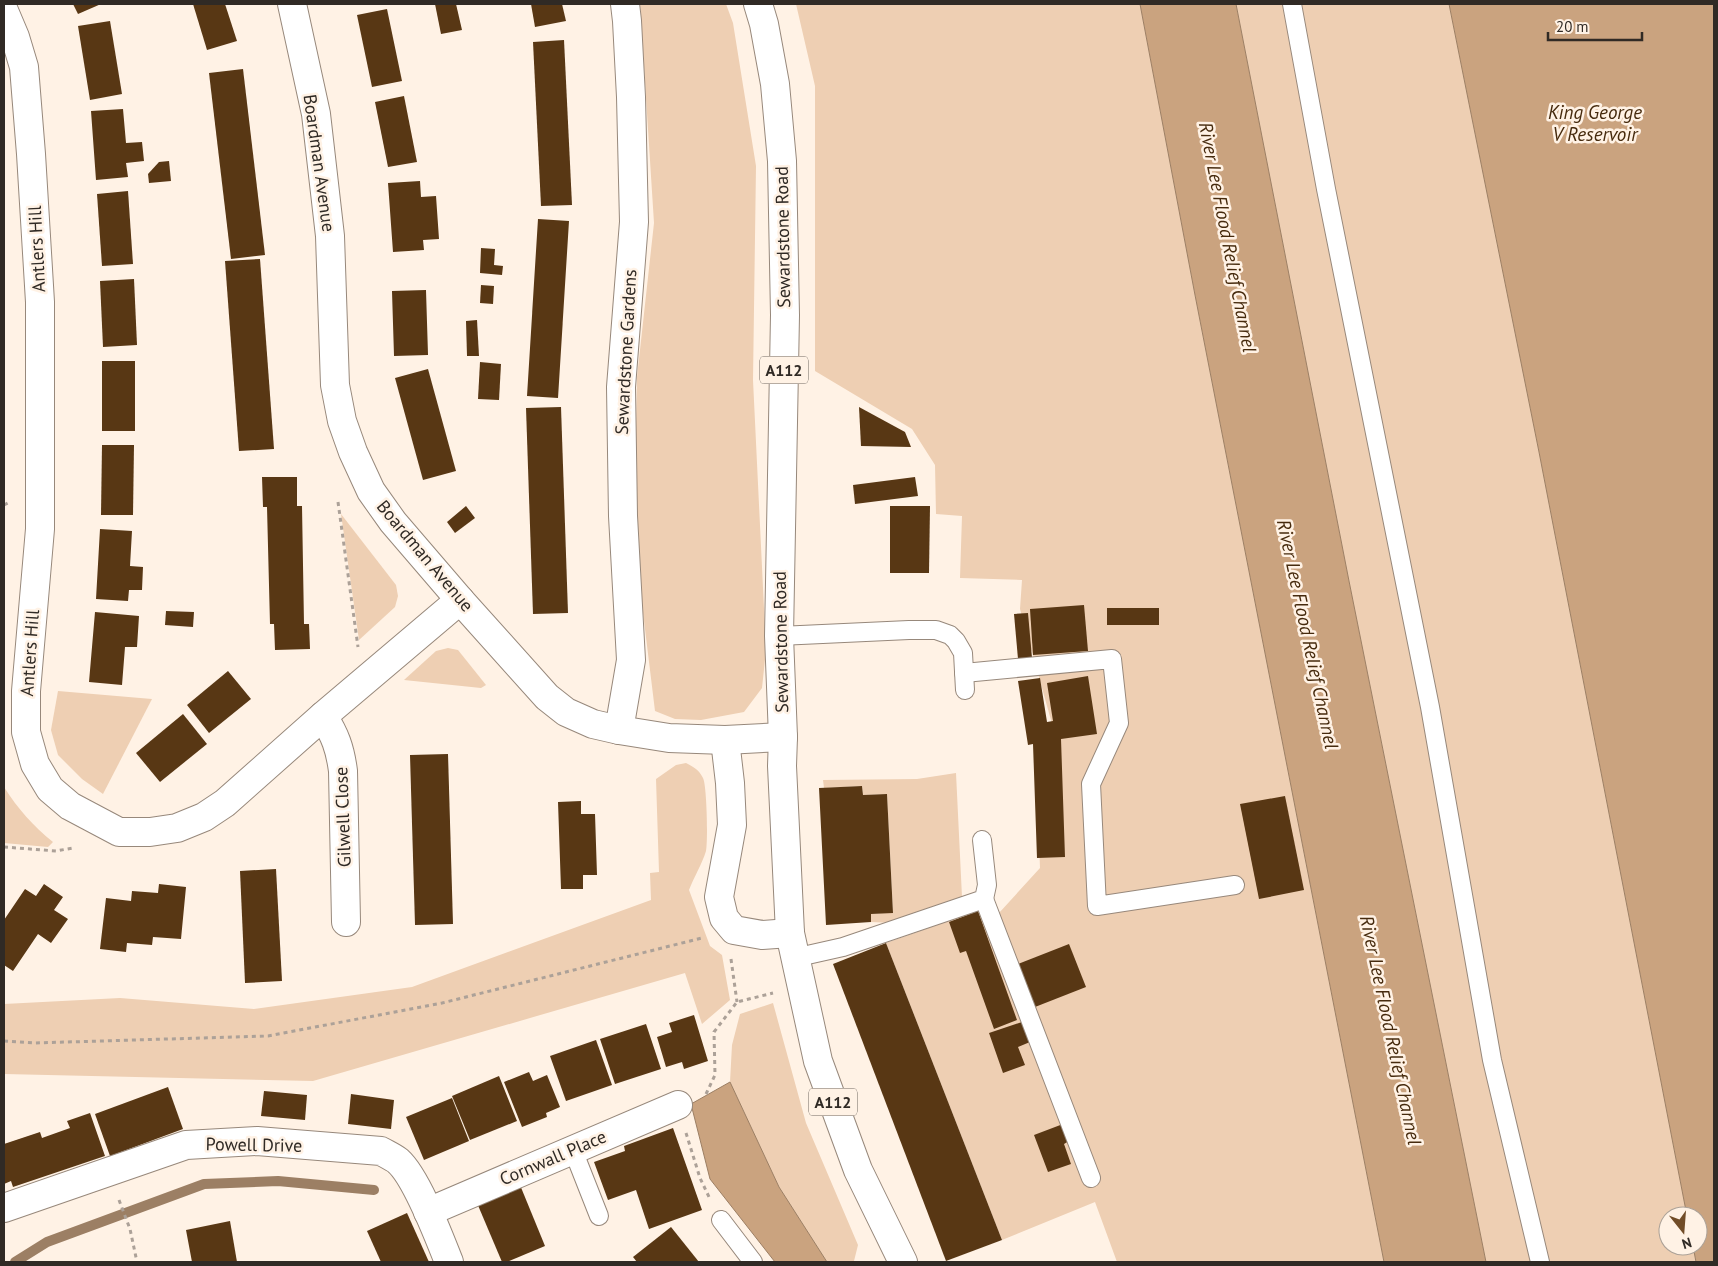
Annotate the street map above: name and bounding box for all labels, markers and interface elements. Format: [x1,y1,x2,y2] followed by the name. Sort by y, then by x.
[1548,10,1642,42] scale bar
[1556,17,1589,36] text: 20 m
[298,93,341,233] street label: Boardman Avenue
[1548,100,1642,146] water label: King George V Reservoir
[1194,120,1262,354] water label: River Lee Flood Relief Channel
[770,166,795,308] street label: Sewardstone Road
[23,204,50,293] street label: Antlers Hill
[610,269,641,435] street label: Sewardstone Gardens
[760,356,808,384] road number: A112
[372,495,479,616] street label: Boardman Avenue
[1272,517,1344,751] water label: River Lee Flood Relief Channel
[768,571,793,713] street label: Sewardstone Road
[15,608,44,697] street label: Antlers Hill
[329,766,356,868] street label: Gilwell Close
[1355,913,1427,1147] water label: River Lee Flood Relief Channel
[809,1088,857,1116] road number: A112
[496,1125,610,1190] street label: Cornwall Place
[205,1132,303,1157] street label: Powell Drive
[1658,1206,1708,1256] north arrow
[1680,1233,1694,1253] text: N

